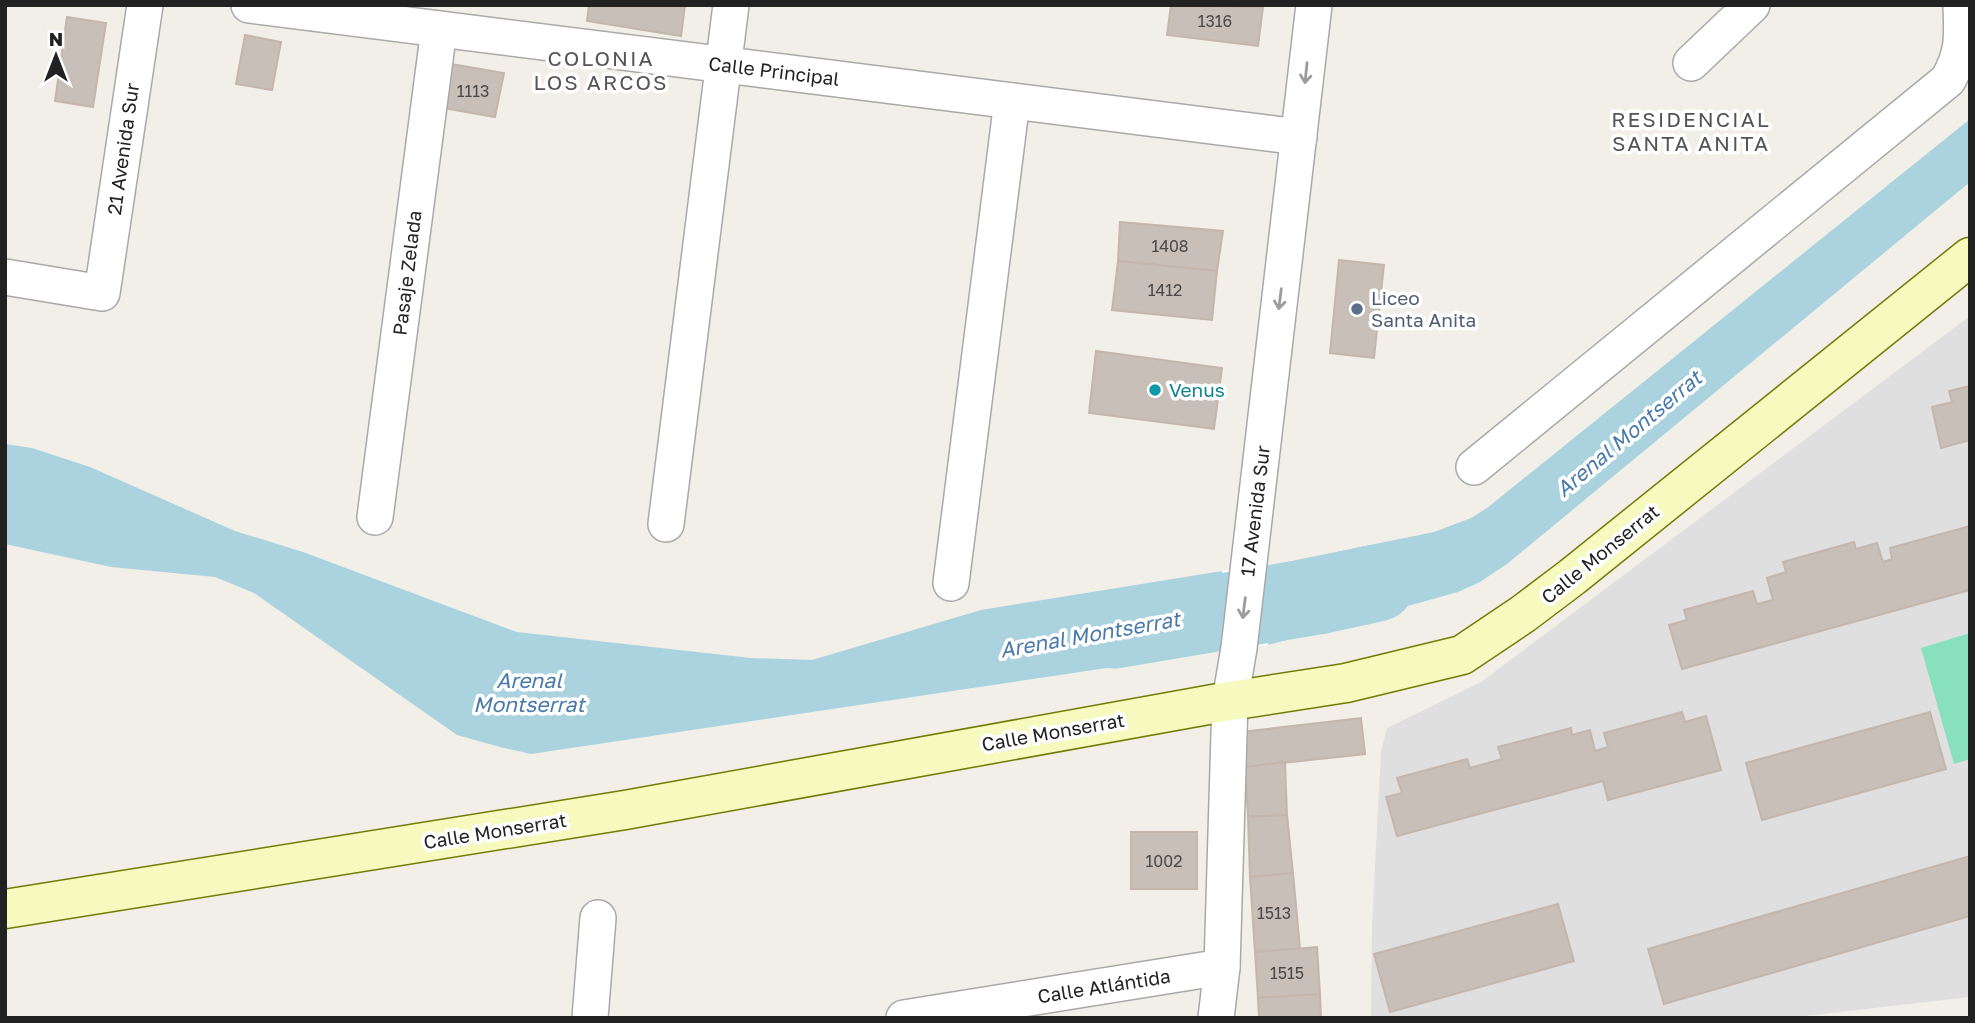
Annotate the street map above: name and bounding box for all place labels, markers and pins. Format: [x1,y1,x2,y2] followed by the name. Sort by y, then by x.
[1371,286,1476,331] place label: Liceo Santa Anita
[1349,301,1365,317] marker: Liceo Santa Anita
[1169,378,1225,401] place label: Venus
[1147,382,1163,398] marker: Venus

